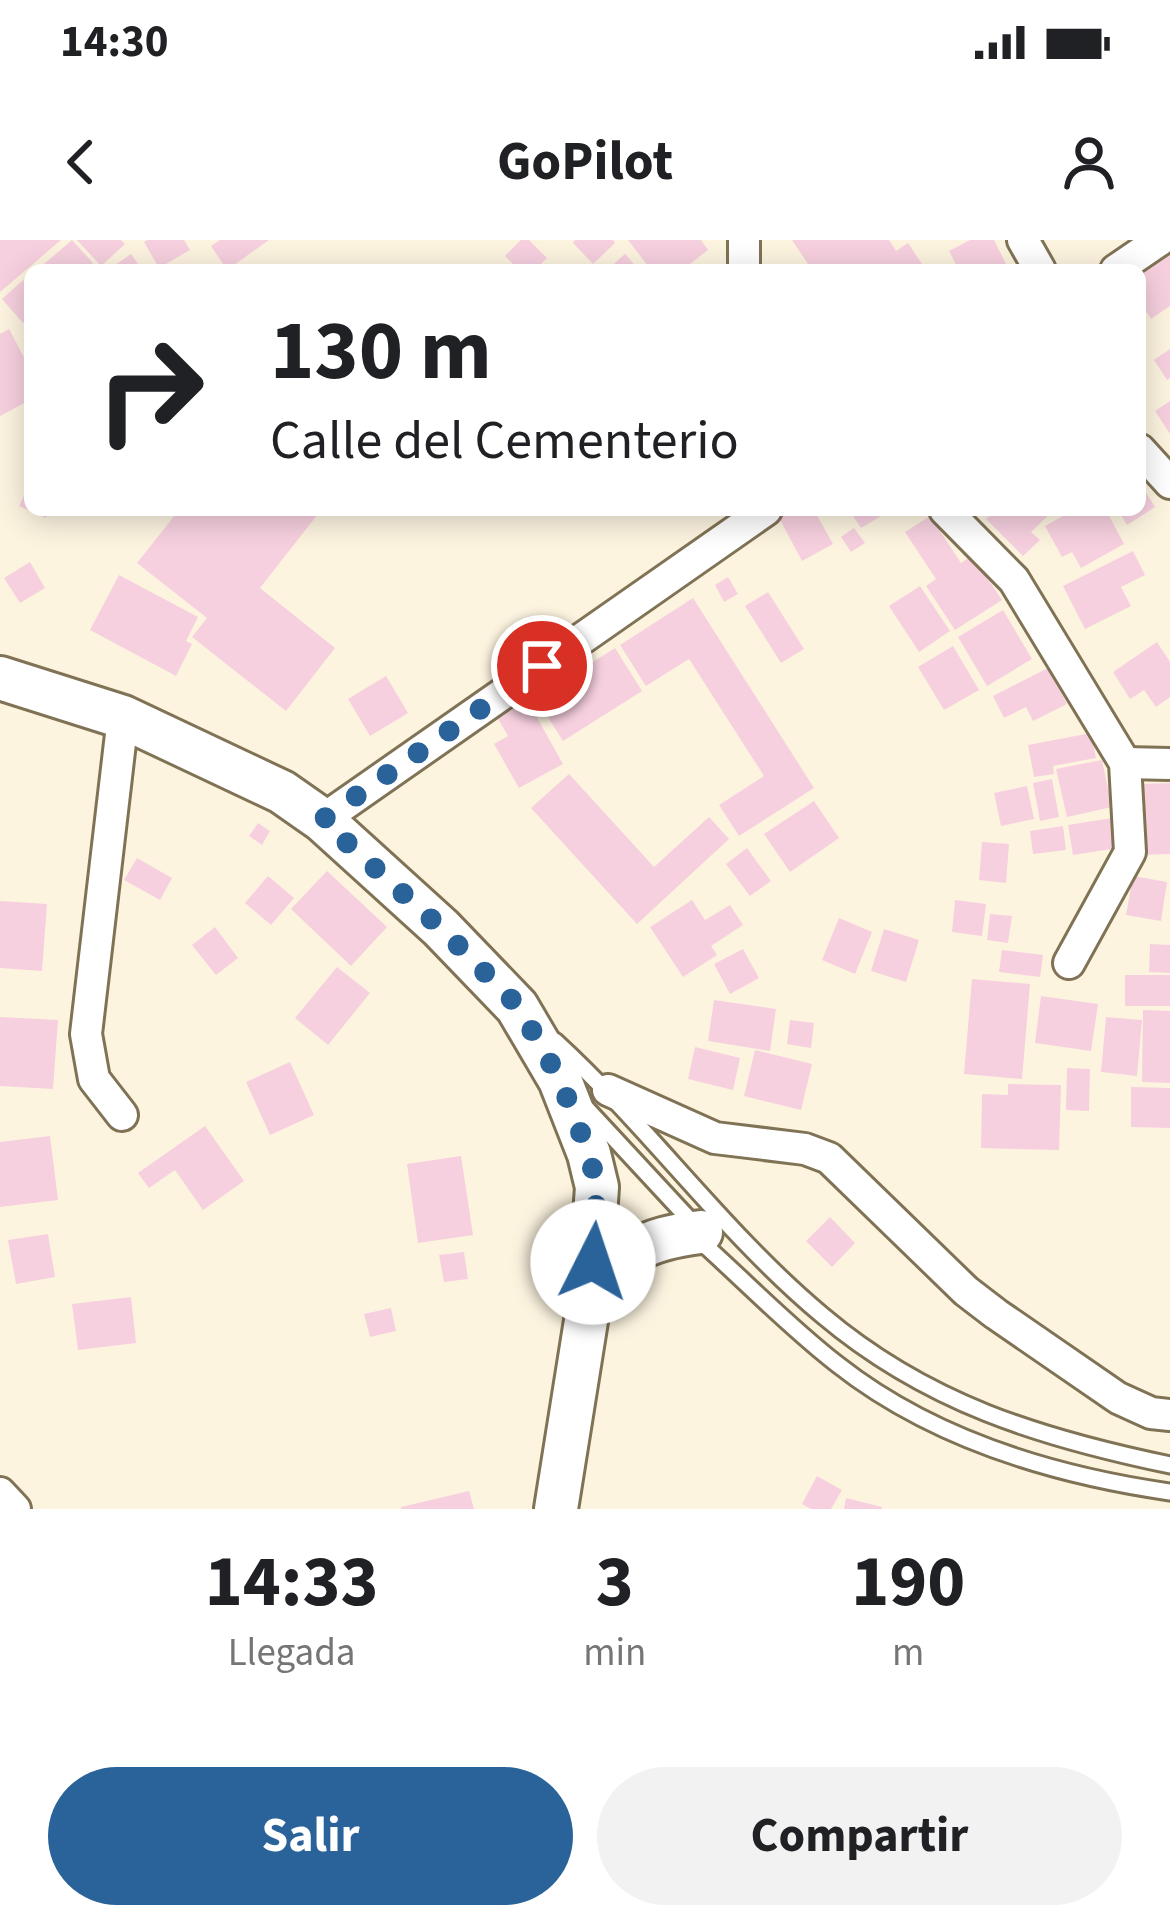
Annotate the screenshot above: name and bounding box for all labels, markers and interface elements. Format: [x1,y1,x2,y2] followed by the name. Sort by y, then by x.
[60,10,169,74] text: 14:30
[497,124,673,201] text: GoPilot
[48,129,114,195] icon: back
[1056,129,1122,195] icon: person
[270,292,492,412] text: 130 m
[72,312,228,468] icon: right
[270,403,739,480] text: Calle del Cementerio
[491,615,593,717] pin
[509,633,575,699] icon: arrive
[530,1199,656,1325] position arrow
[205,1531,378,1634] text: 14:33
[596,1531,634,1634] text: 3
[851,1531,965,1634] text: 190
[228,1625,356,1681] text: Llegada
[583,1625,646,1681] text: min
[892,1625,924,1681] text: m
[48,1767,573,1905] button: Salir
[597,1767,1122,1905] button: Compartir

